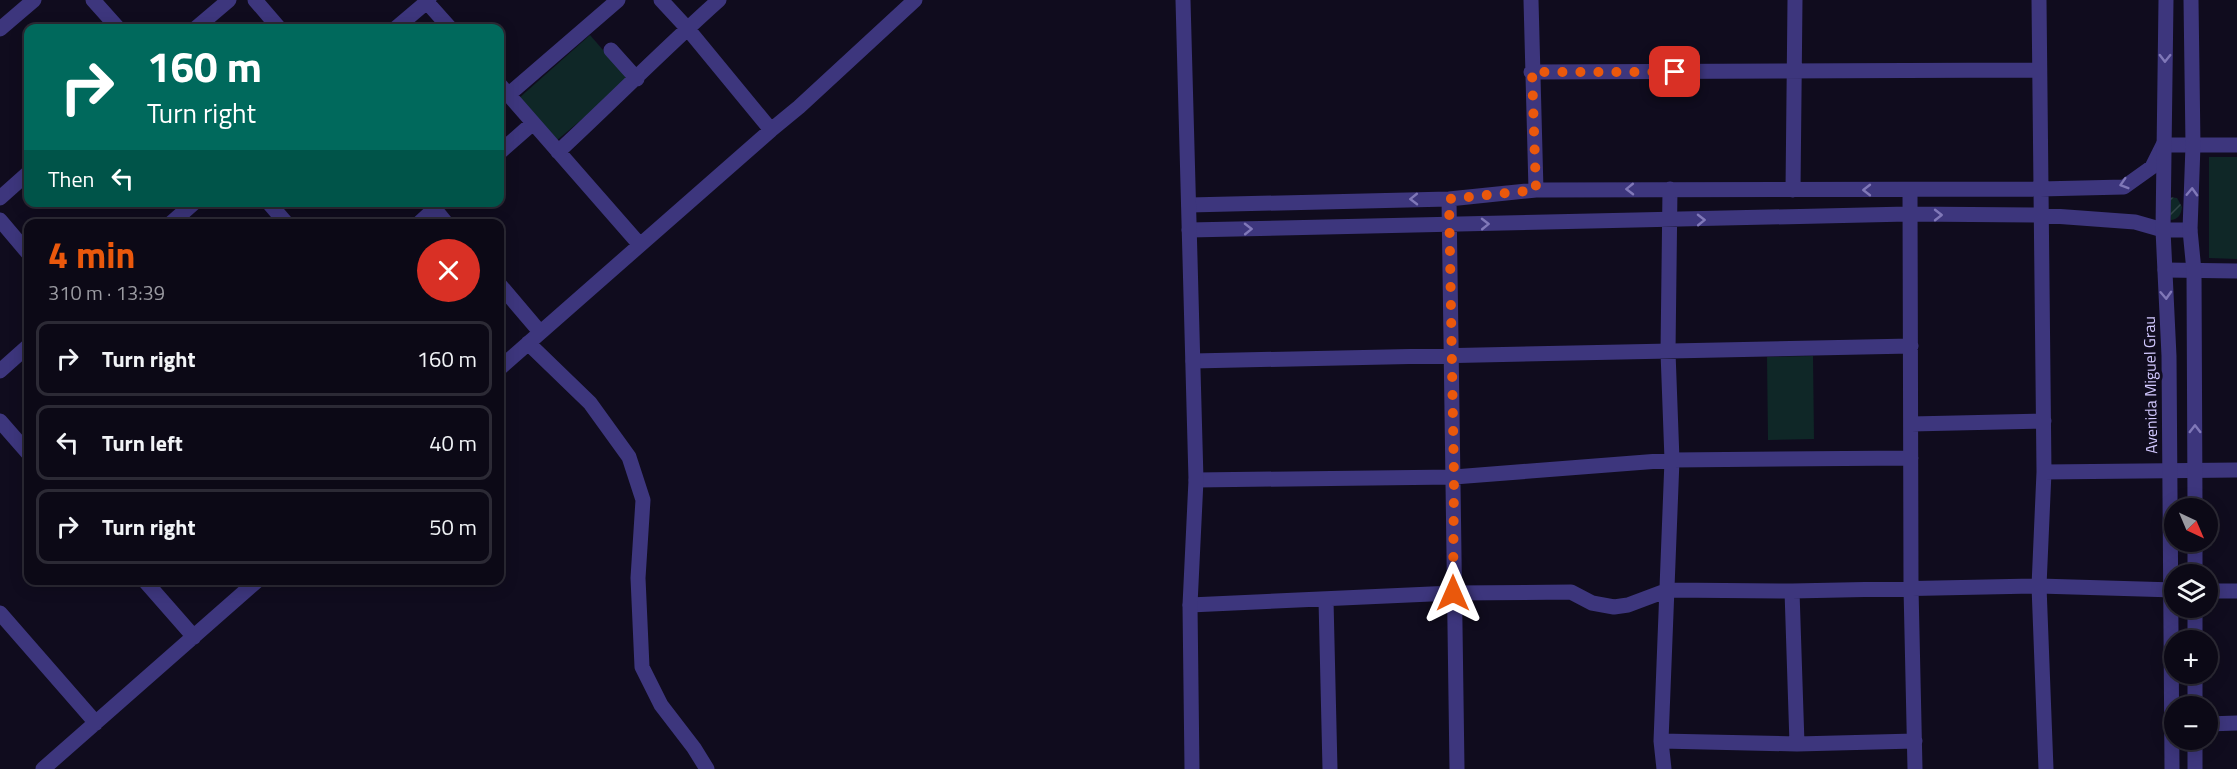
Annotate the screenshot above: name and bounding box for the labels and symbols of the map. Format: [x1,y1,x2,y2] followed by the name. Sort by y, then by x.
[1649,46,1700,97] pin
[2159,54,2171,63] one-way arrow
[2119,177,2130,189] one-way arrow
[1625,183,1634,195] one-way arrow
[1862,184,1871,196] one-way arrow
[2185,188,2198,197] one-way arrow
[1410,193,1419,206] one-way arrow
[1933,209,1942,221] one-way arrow
[1696,214,1705,226] one-way arrow
[1480,218,1489,230] one-way arrow
[1243,222,1252,235] one-way arrow
[2159,291,2172,300] one-way arrow
[2137,316,2163,454] street label: Avenida Miguel Grau
[2189,425,2201,434] one-way arrow
[2164,498,2218,552] north arrow
[1421,561,1485,625] position arrow

